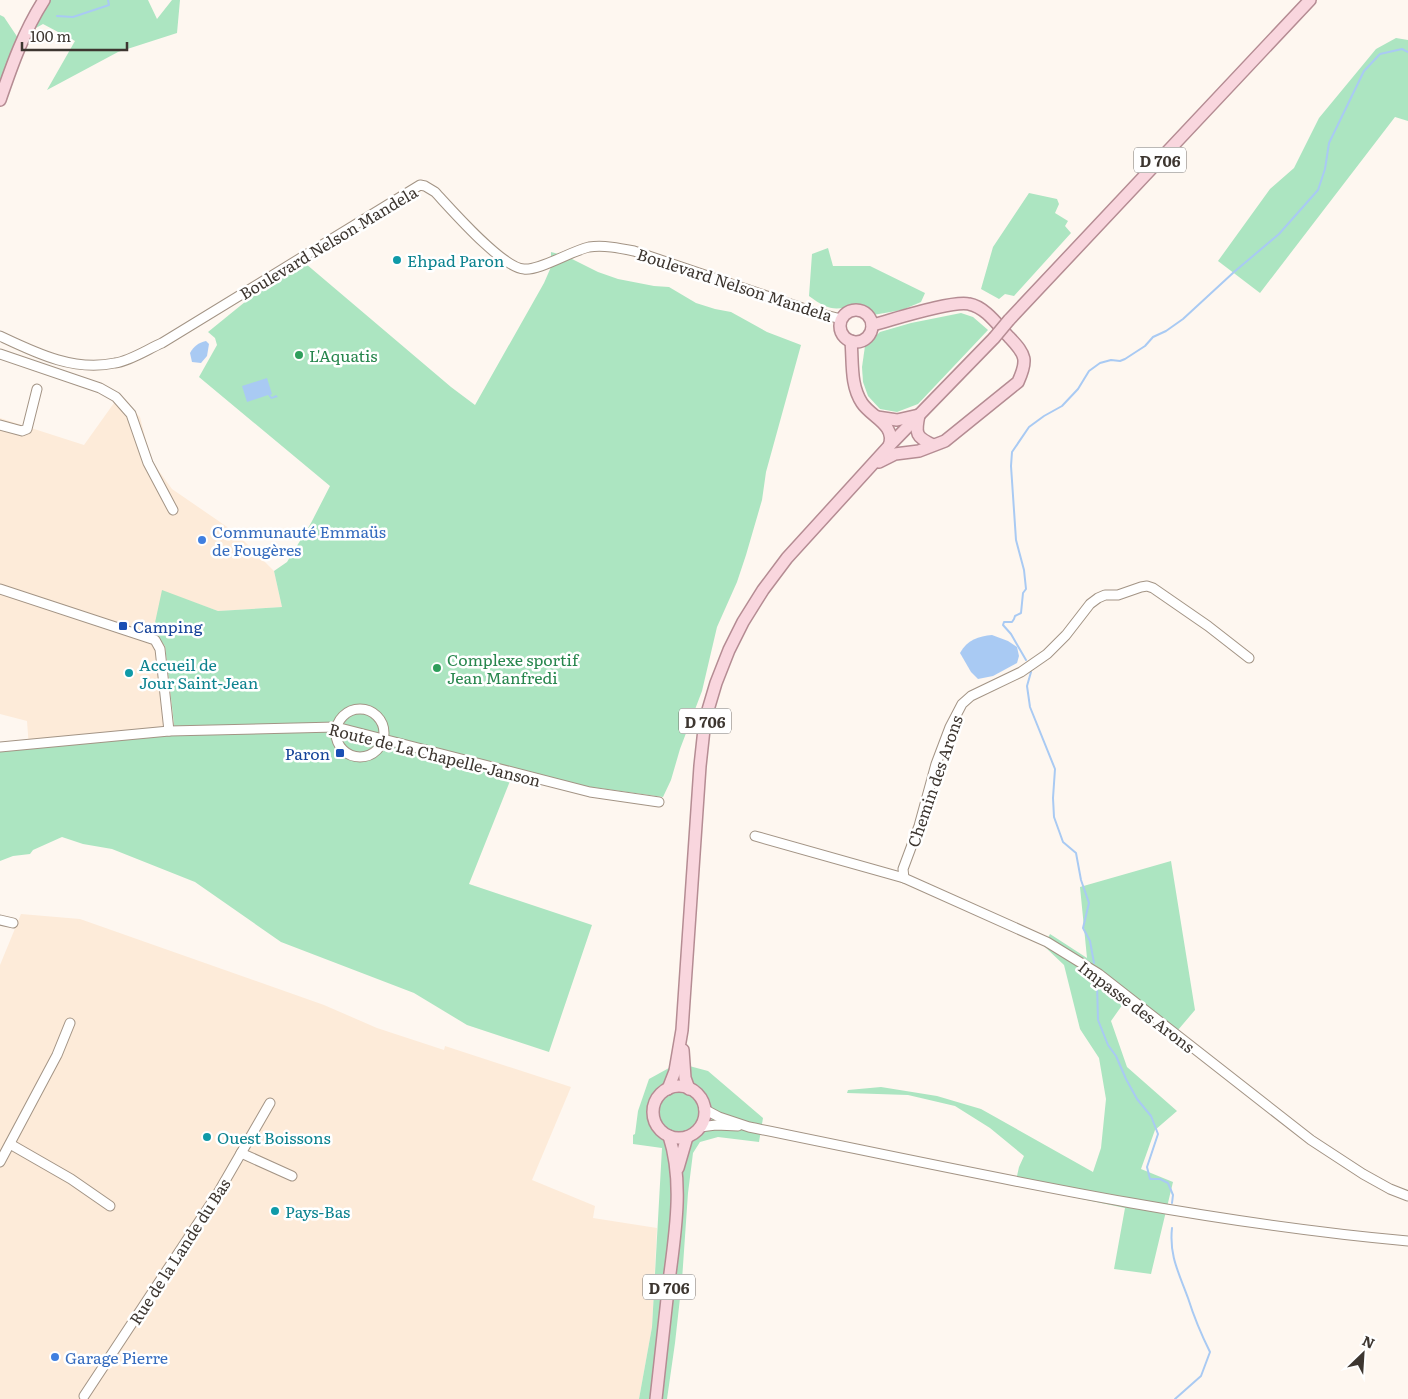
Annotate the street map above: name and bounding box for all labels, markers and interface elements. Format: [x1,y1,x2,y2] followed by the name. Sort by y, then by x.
[22,20,128,52] scale bar
[30,24,71,47] text: 100 m
[1134,148,1186,172] road number: D 706
[234,179,422,305] street label: Boulevard Nelson Mandela
[634,241,836,327] street label: Boulevard Nelson Mandela
[407,248,505,272] place label: Ehpad Paron
[391,254,403,266] marker: Ehpad Paron
[309,343,378,367] place label: L'Aquatis
[293,349,305,361] marker: L'Aquatis
[212,519,386,561] place label: Communauté Emmaüs de Fougères
[196,534,208,546] marker: Communauté Emmaüs de Fougères
[133,614,203,638] place label: Camping
[117,620,129,632] marker: Camping
[447,647,580,689] place label: Complexe sportif Jean Manfredi
[139,652,259,694] place label: Accueil de Jour Saint-Jean
[431,662,443,674] marker: Complexe sportif Jean Manfredi
[123,667,135,679] marker: Accueil de Jour Saint-Jean
[679,708,731,734] road number: D 706
[900,712,968,850] street label: Chemin des Arons
[327,716,544,792] street label: Route de La Chapelle-Janson
[285,741,330,765] place label: Paron
[334,747,346,759] marker: Paron
[1074,954,1200,1058] street label: Impasse des Arons
[217,1125,331,1149] place label: Ouest Boissons
[201,1131,213,1143] marker: Ouest Boissons
[123,1173,235,1329] street label: Rue de la Lande du Bas
[285,1199,350,1223] place label: Pays-Bas
[269,1205,281,1217] marker: Pays-Bas
[643,1274,695,1300] road number: D 706
[1338,1329,1388,1379] north arrow
[1359,1330,1379,1353] text: N
[65,1345,168,1369] place label: Garage Pierre
[49,1351,61,1363] marker: Garage Pierre

